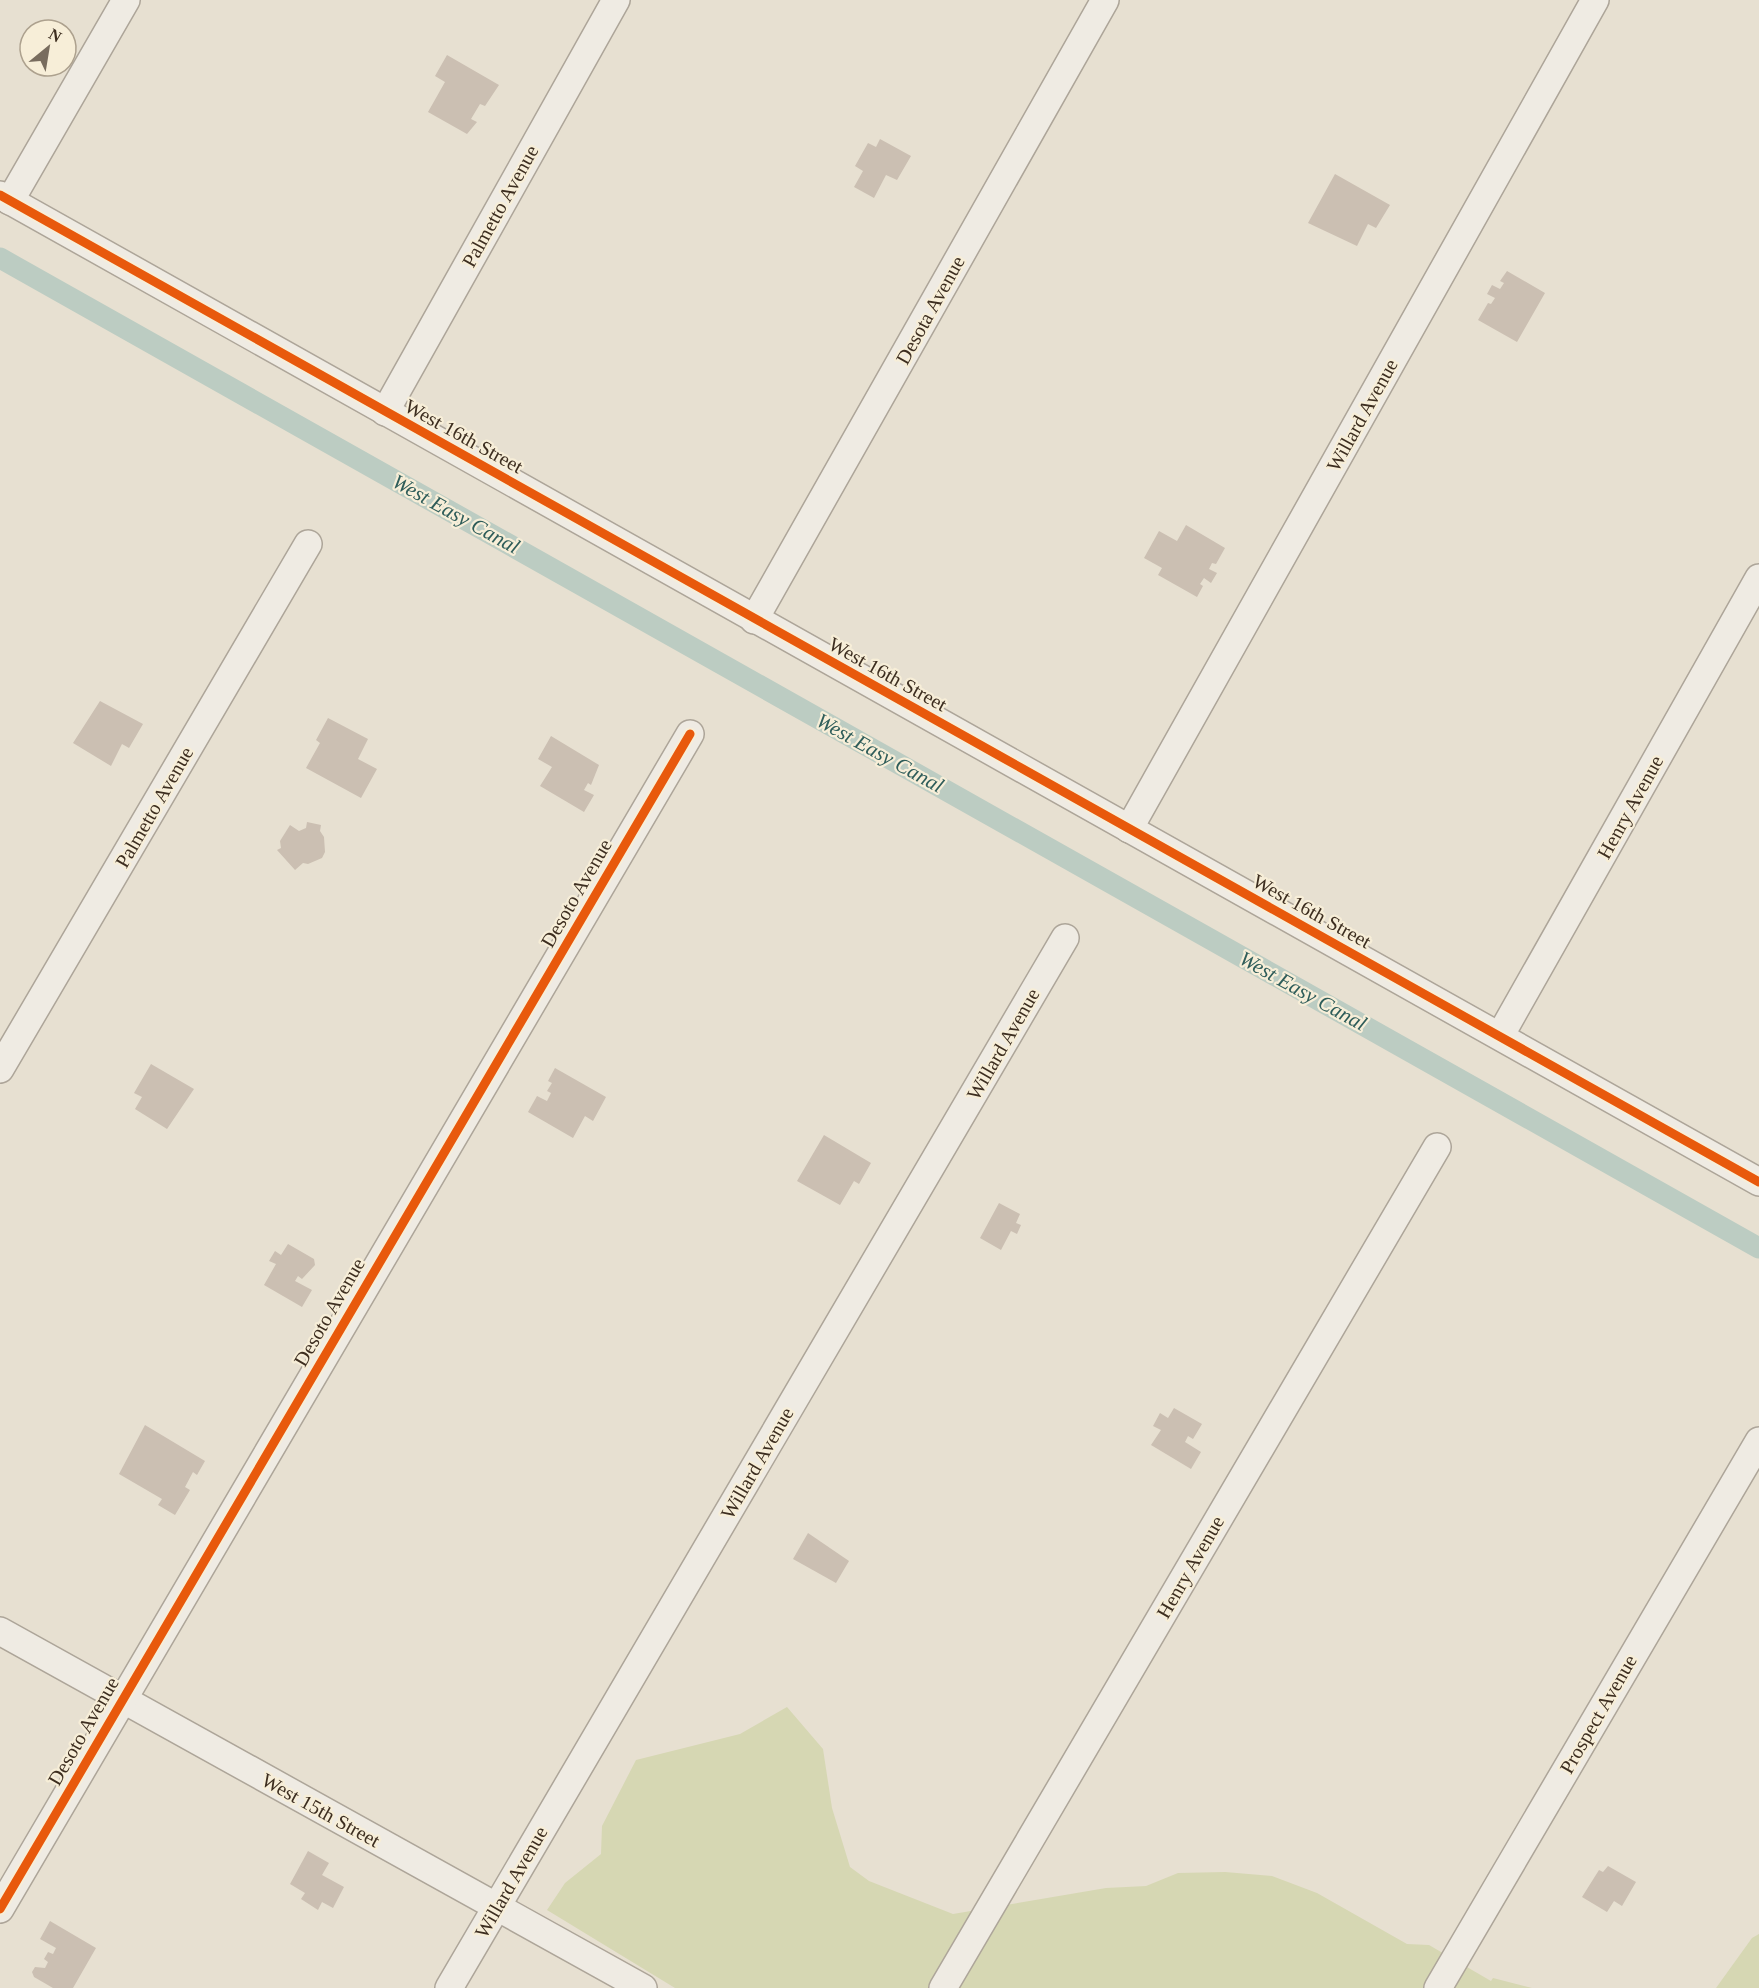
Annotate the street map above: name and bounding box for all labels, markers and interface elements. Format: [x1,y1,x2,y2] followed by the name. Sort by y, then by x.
[18,18,78,78] north arrow
[46,25,65,46] text: N
[457,141,543,271] street label: Palmetto Avenue
[891,252,969,368] street label: Desota Avenue
[1322,355,1402,475] street label: Willard Avenue
[401,394,527,478] street label: West 16th Street
[388,469,524,559] water label: West Easy Canal
[825,632,951,716] street label: West 16th Street
[812,708,948,798] water label: West Easy Canal
[111,743,198,871] street label: Palmetto Avenue
[1593,751,1668,863] street label: Henry Avenue
[536,835,616,951] street label: Desoto Avenue
[1249,869,1375,953] street label: West 16th Street
[1235,946,1371,1036] water label: West Easy Canal
[962,984,1044,1104] street label: Willard Avenue
[289,1254,369,1370] street label: Desoto Avenue
[716,1403,798,1523] street label: Willard Avenue
[1152,1512,1229,1623] street label: Henry Avenue
[1555,1651,1642,1778] street label: Prospect Avenue
[43,1673,123,1789] street label: Desoto Avenue
[258,1768,384,1852] street label: West 15th Street
[470,1822,552,1942] street label: Willard Avenue

